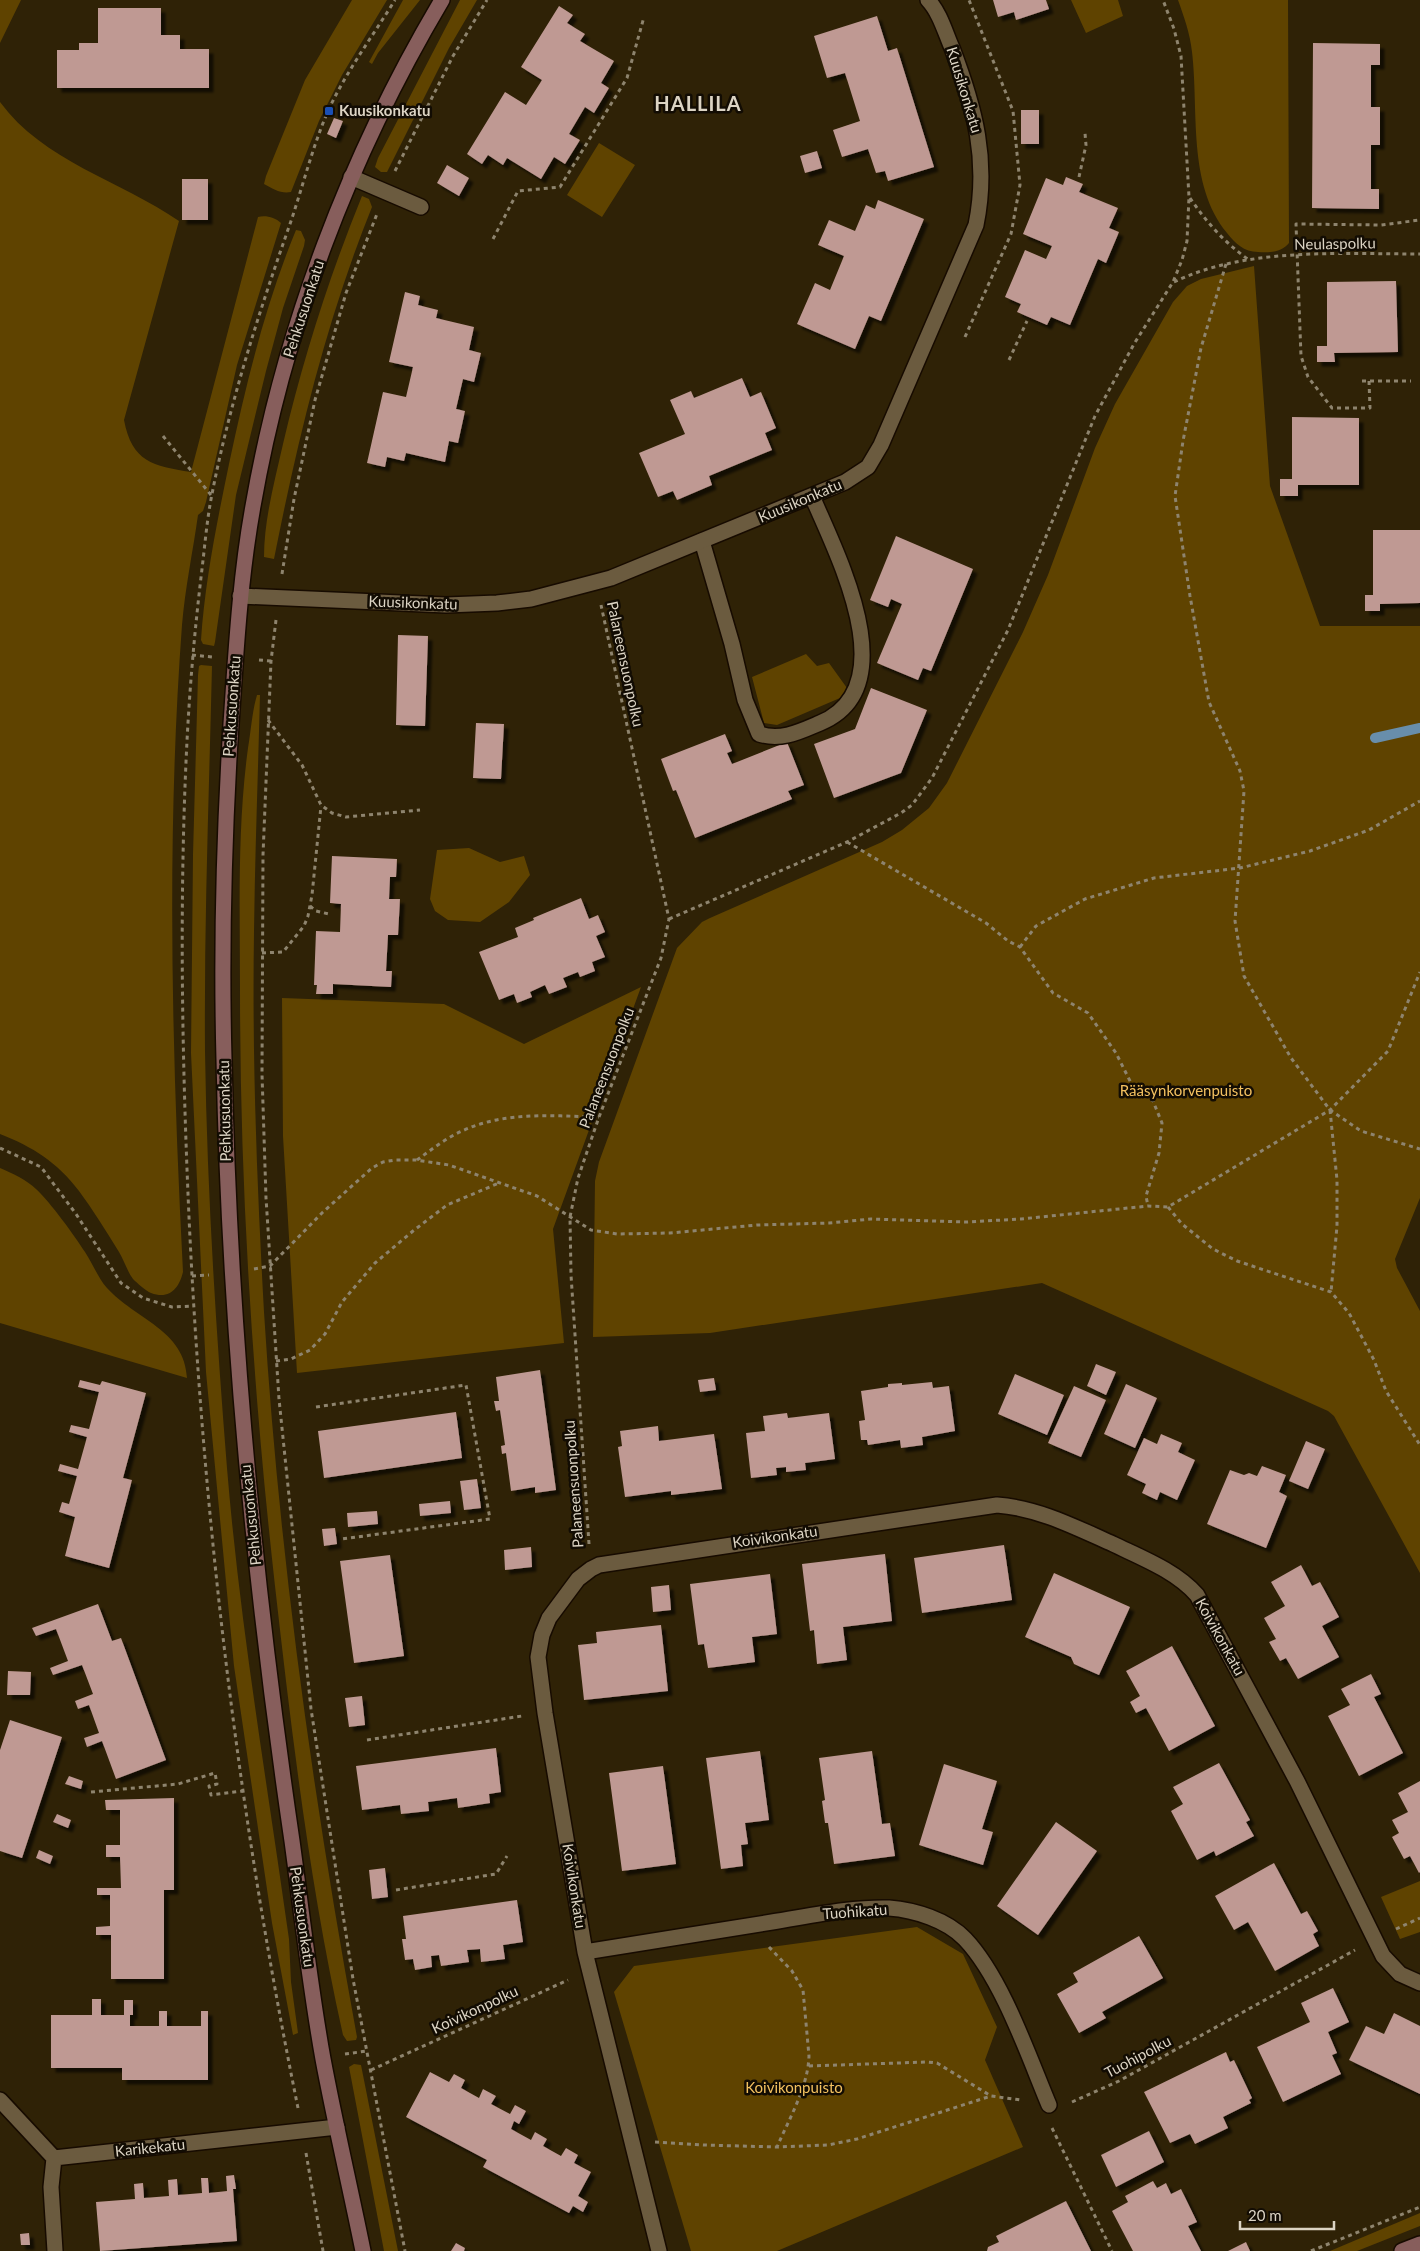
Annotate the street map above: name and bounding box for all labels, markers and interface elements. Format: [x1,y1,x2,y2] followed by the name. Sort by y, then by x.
[943,44,987,135] street label: Kuusikonkatu
[654,91,742,115] district label: HALLILA
[339,101,431,119] place label: Kuusikonkatu
[323,105,335,117] marker: Kuusikonkatu
[1294,233,1376,253] street label: Neulaspolku
[279,258,327,360] street label: Pehkusuonkatu
[755,474,844,526] street label: Kuusikonkatu
[368,591,458,613] street label: Kuusikonkatu
[604,599,648,728] street label: Palaneensuonpolku
[218,655,244,757] street label: Pehkusuonkatu
[575,1005,637,1131] street label: Palaneensuonpolku
[214,1060,234,1162] street label: Pehkusuonkatu
[1120,1081,1252,1099] park label: Rääsynkorvenpuisto
[560,1420,586,1549] street label: Palaneensuonpolku
[236,1464,264,1566] street label: Pehkusuonkatu
[731,1521,819,1551] street label: Koivikonkatu
[1192,1595,1249,1678] street label: Koivikonkatu
[559,1842,591,1930] street label: Koivikonkatu
[287,1865,319,1968] street label: Pehkusuonkatu
[822,1900,888,1922] street label: Tuohikatu
[428,1981,521,2037] street label: Koivikonpolku
[1101,2031,1174,2081] street label: Tuohipolku
[745,2078,843,2096] park label: Koivikonpuisto
[114,2134,186,2160] street label: Karikekatu
[1240,2198,1334,2230] scale bar
[1248,2206,1282,2224] text: 20 m

